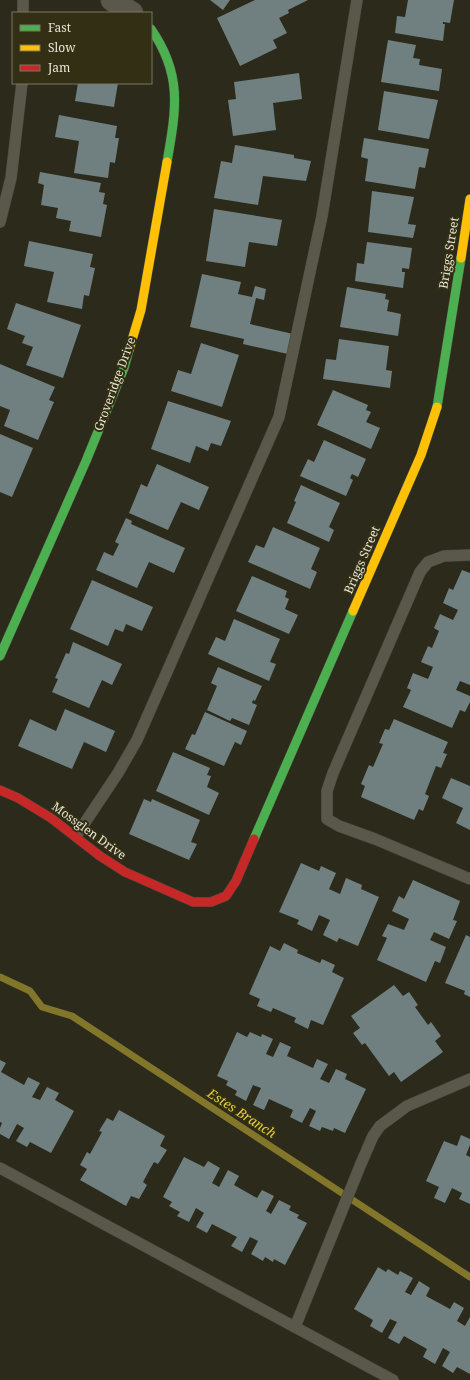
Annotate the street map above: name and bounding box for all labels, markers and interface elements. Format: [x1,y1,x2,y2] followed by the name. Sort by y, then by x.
[12,12,152,84] legend
[48,19,71,36] text: Fast
[48,39,76,56] text: Slow
[47,59,70,76] text: Jam
[434,216,463,290] street label: Briggs Street
[90,334,139,433] street label: Groveridge Drive
[340,523,383,596] street label: Briggs Street
[49,798,130,863] street label: Mossglen Drive
[203,1084,280,1142] water label: Estes Branch

